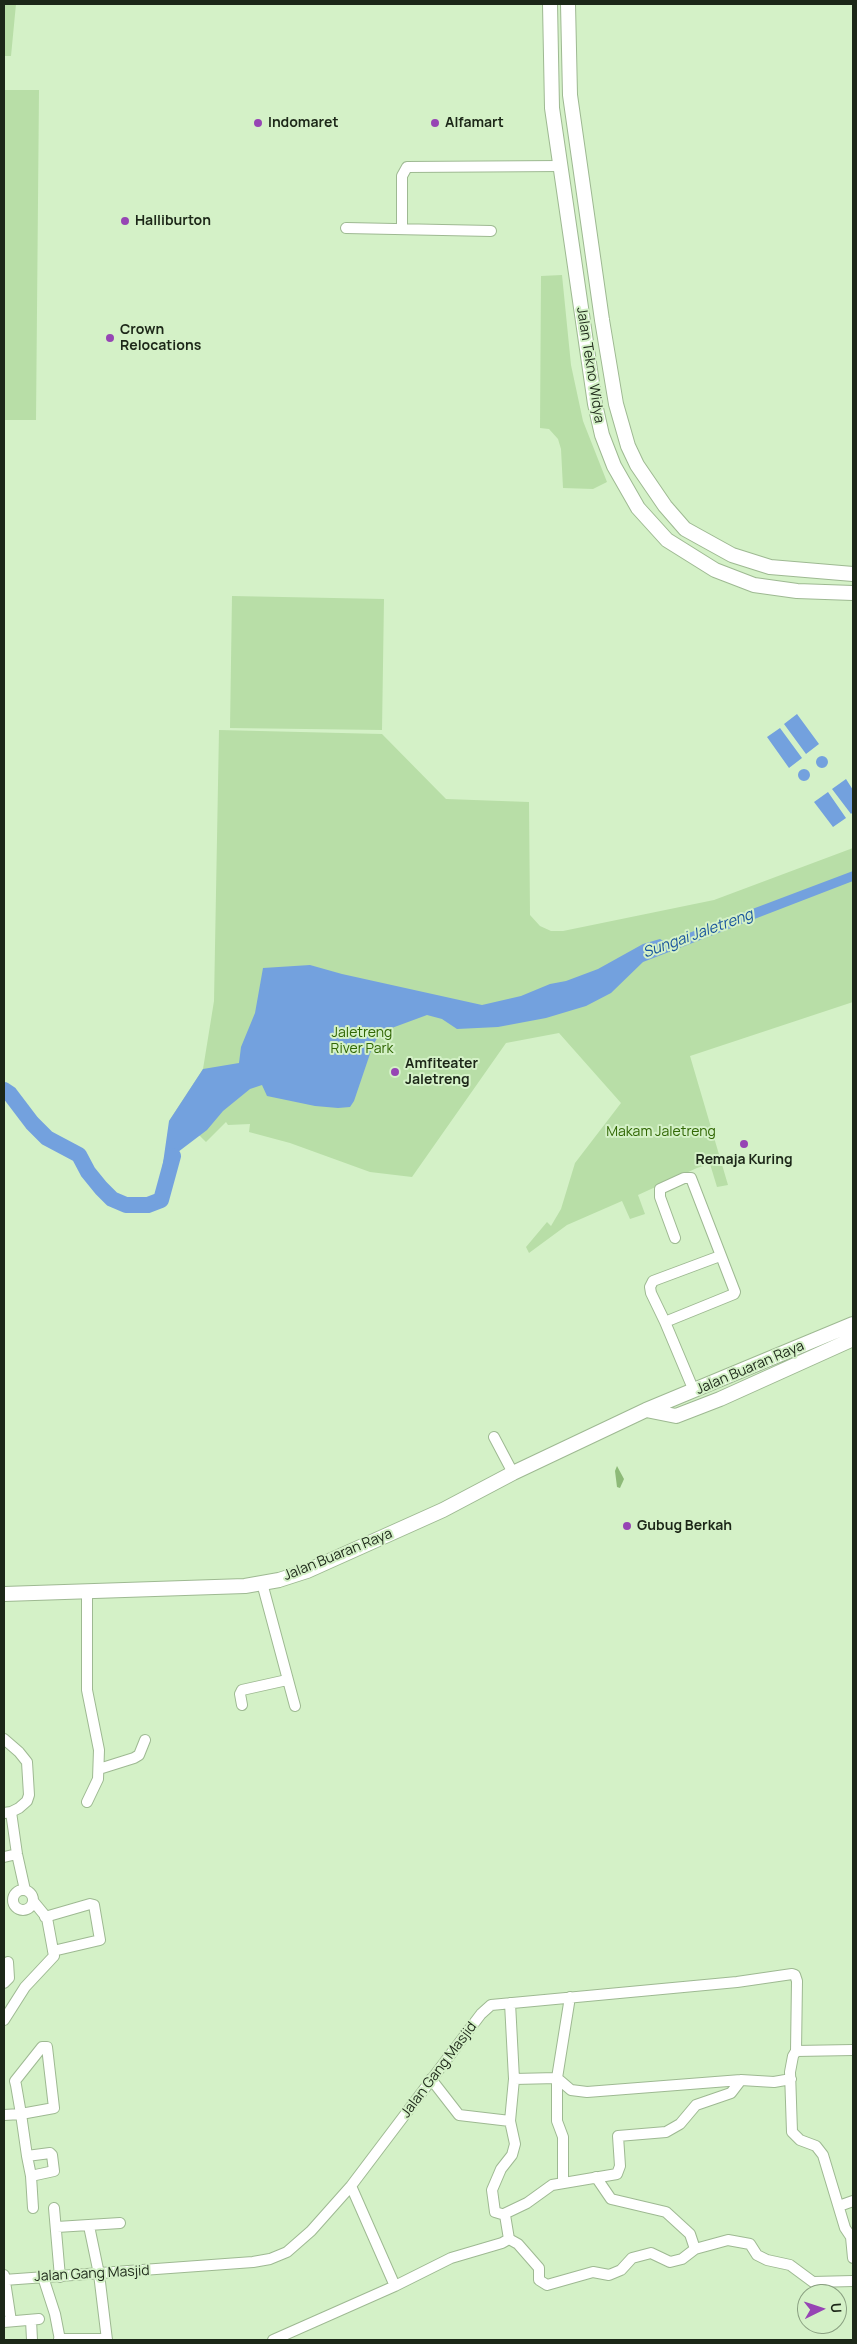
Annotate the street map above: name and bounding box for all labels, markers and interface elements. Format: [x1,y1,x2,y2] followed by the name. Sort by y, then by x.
[268,115,338,131] place label: Indomaret
[445,115,504,131] place label: Alfamart
[252,117,264,129] marker: Indomaret
[429,117,441,129] marker: Alfamart
[135,213,211,229] place label: Halliburton
[119,215,131,227] marker: Halliburton
[573,306,607,424] street label: Jalan Tekno Widya
[120,322,201,354] place label: Crown Relocations
[104,332,116,344] marker: Crown Relocations
[640,906,756,962] water label: Sungai Jaletreng
[331,1025,393,1058] park label: Jaletreng River Park
[405,1056,478,1088] place label: Amfiteater Jaletreng
[389,1066,401,1078] marker: Amfiteater Jaletreng
[606,1124,716,1140] park label: Makam Jaletreng
[738,1138,750,1150] marker: Remaja Kuring
[695,1152,793,1168] place label: Remaja Kuring
[693,1338,807,1398] street label: Jalan Buaran Raya
[637,1518,732,1534] place label: Gubug Berkah
[621,1520,633,1532] marker: Gubug Berkah
[281,1526,395,1584] street label: Jalan Buaran Raya
[398,2019,480,2121] street label: Jalan Gang Masjid
[34,2263,150,2285] street label: Jalan Gang Masjid
[797,2284,847,2334] north arrow
[827,2302,846,2314] text: U

